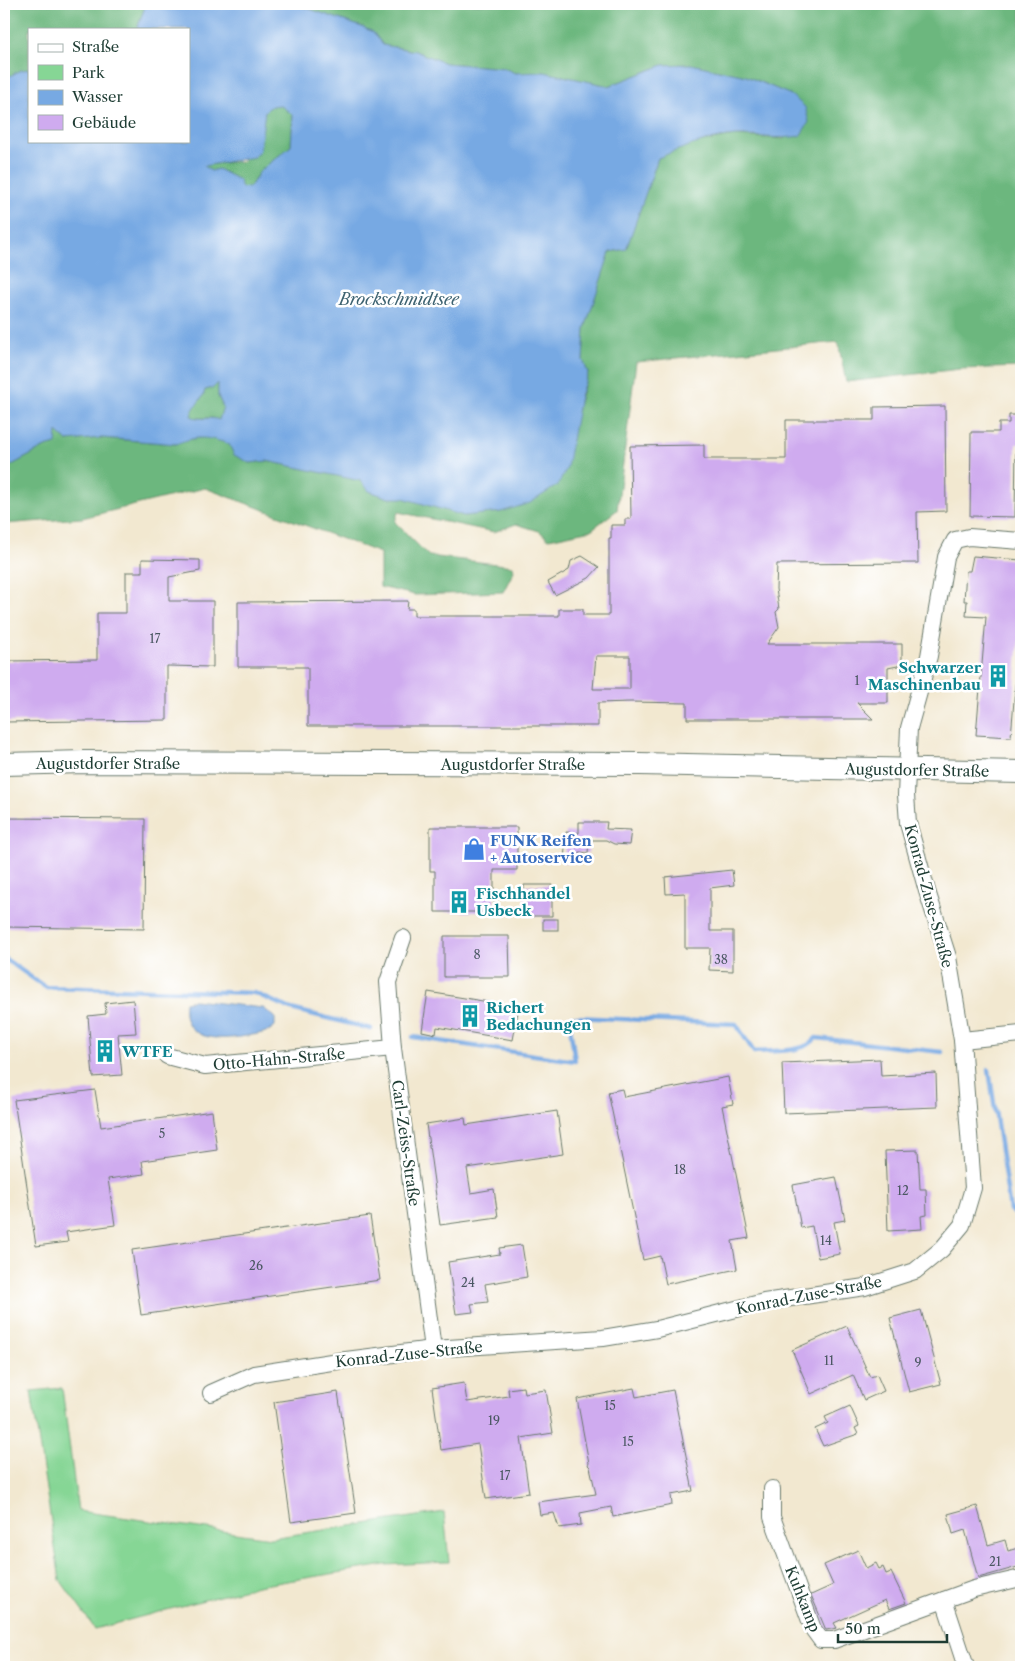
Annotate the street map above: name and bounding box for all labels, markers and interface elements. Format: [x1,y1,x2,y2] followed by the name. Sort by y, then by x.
[28,28,190,142] legend
[72,37,119,56] text: Straße
[72,63,106,82] text: Park
[71,87,123,106] text: Wasser
[72,113,136,132] text: Gebäude
[337,289,460,309] water label: Brockschmidtsee
[150,631,161,646] house number: 17
[868,658,982,694] place label: Schwarzer Maschinenbau
[985,663,1011,689] building icon: Schwarzer Maschinenbau
[854,673,860,688] house number: 1
[35,754,180,773] street label: Augustdorfer Straße
[440,755,585,774] street label: Augustdorfer Straße
[844,759,989,781] street label: Augustdorfer Straße
[901,822,957,970] street label: Konrad-Zuse-Straße
[490,831,593,867] place label: FUNK Reifen + Autoservice
[461,836,487,862] shop icon: FUNK Reifen + Autoservice
[476,884,571,920] place label: Fischhandel Usbeck
[446,889,472,915] building icon: Fischhandel Usbeck
[473,947,481,962] house number: 8
[714,952,728,967] house number: 38
[486,998,592,1034] place label: Richert Bedachungen
[457,1003,483,1029] building icon: Richert Bedachungen
[92,1038,118,1064] building icon: WTFE
[121,1042,173,1061] place label: WTFE
[212,1044,346,1074] street label: Otto-Hahn-Straße
[388,1079,424,1207] street label: Carl-Zeiss-Straße
[159,1126,165,1141] house number: 5
[674,1162,686,1177] house number: 18
[897,1183,909,1198] house number: 12
[820,1233,832,1248] house number: 14
[249,1258,263,1273] house number: 26
[735,1272,883,1318] street label: Konrad-Zuse-Straße
[461,1275,475,1290] house number: 24
[334,1337,484,1371] street label: Konrad-Zuse-Straße
[824,1353,834,1368] house number: 11
[914,1355,922,1370] house number: 9
[604,1398,616,1413] house number: 15
[488,1413,500,1428] house number: 19
[622,1434,634,1449] house number: 15
[500,1468,511,1483] house number: 17
[989,1554,1001,1569] house number: 21
[781,1563,825,1635] street label: Kuhkamp
[838,1611,946,1643] scale bar
[845,1619,881,1638] text: 50 m

